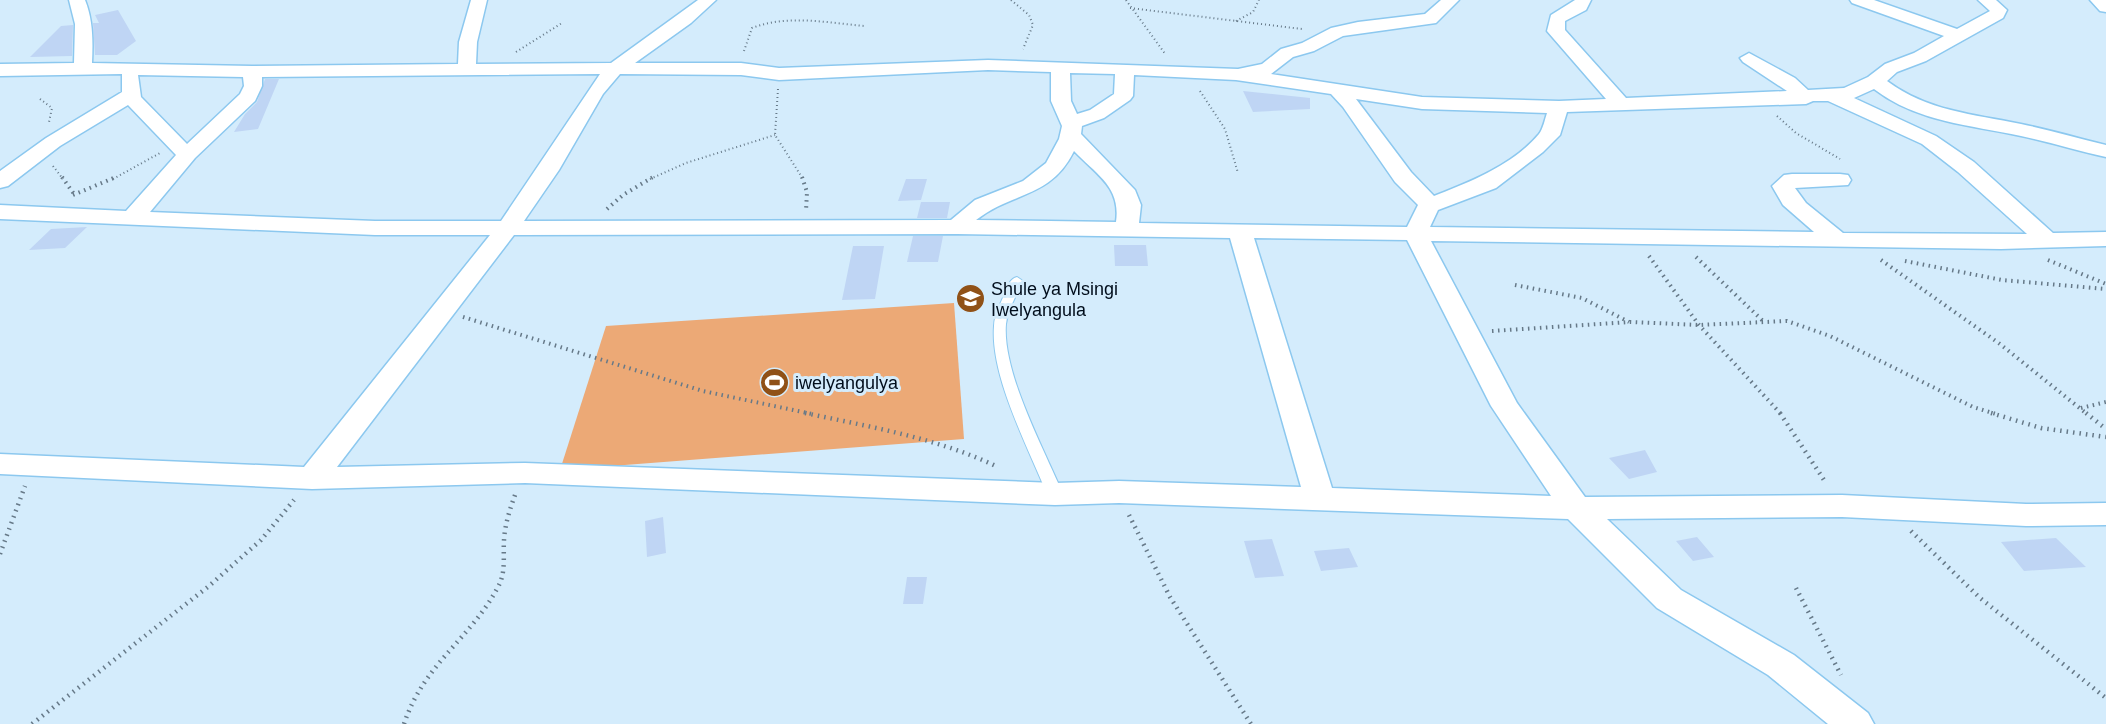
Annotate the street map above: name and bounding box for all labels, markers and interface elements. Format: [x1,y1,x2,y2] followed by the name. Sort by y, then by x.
[991,279,1118,320] place label: Shule ya Msingi Iwelyangula
[954,283,986,315] school or university icon: Shule ya Msingi Iwelyangula
[758,367,790,399] sports icon: iwelyangulya
[795,373,899,393] place label: iwelyangulya

